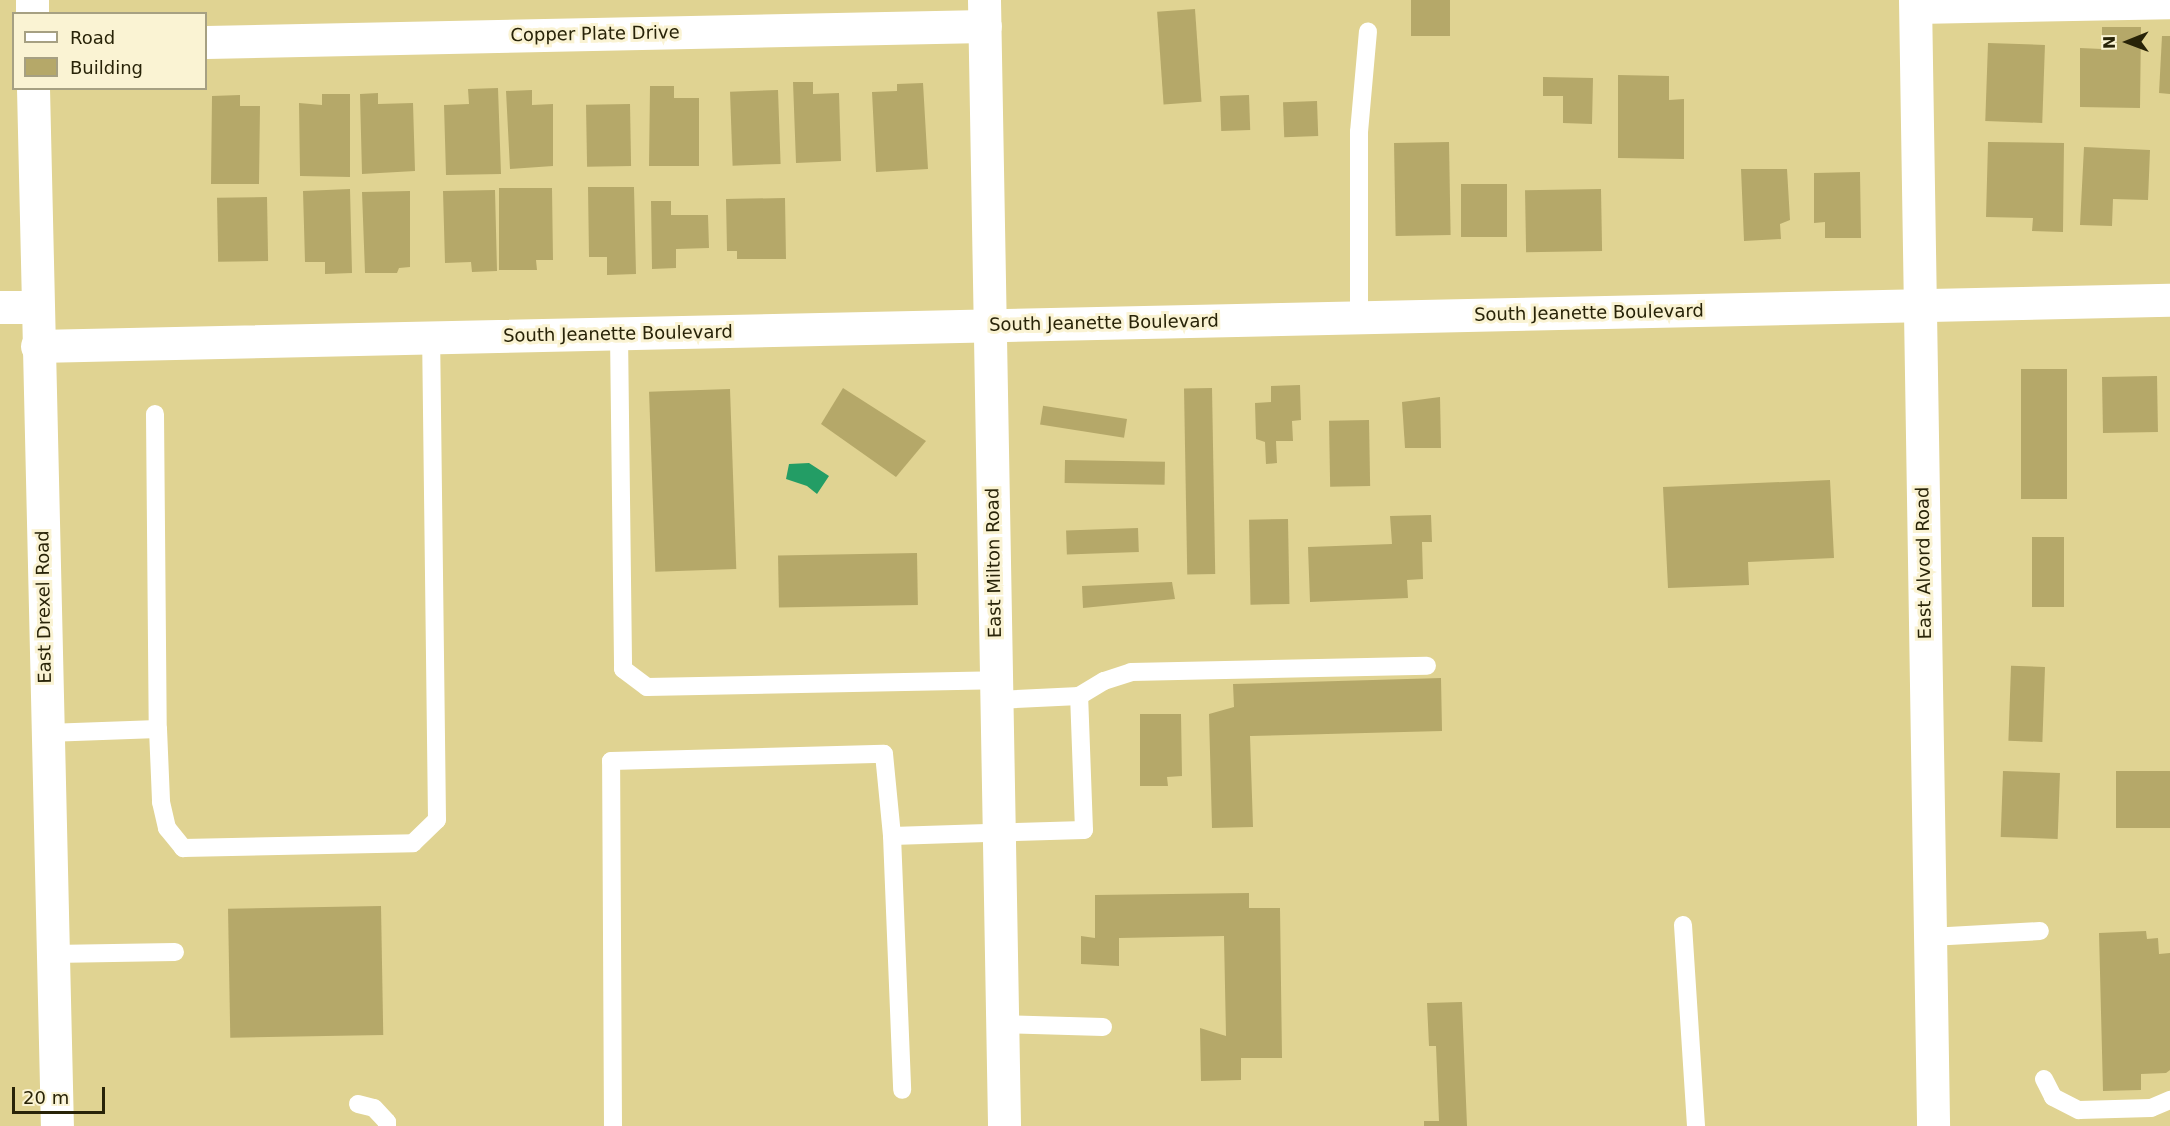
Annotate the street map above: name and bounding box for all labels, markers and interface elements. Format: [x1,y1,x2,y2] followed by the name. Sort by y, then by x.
[12,12,207,90] legend
[2098,12,2158,72] north arrow
[510,22,680,46] street label: Copper Plate Drive
[70,27,115,48] text: Road
[2100,35,2119,49] text: N
[70,57,143,78] text: Building
[1474,300,1704,326] street label: South Jeanette Boulevard
[989,310,1219,336] street label: South Jeanette Boulevard
[503,321,733,347] street label: South Jeanette Boulevard
[1912,486,1936,640] street label: East Alvord Road
[982,488,1006,638] street label: East Milton Road
[32,530,56,684] street label: East Drexel Road
[15,1075,108,1113] scale bar
[23,1087,69,1108] text: 20 m

